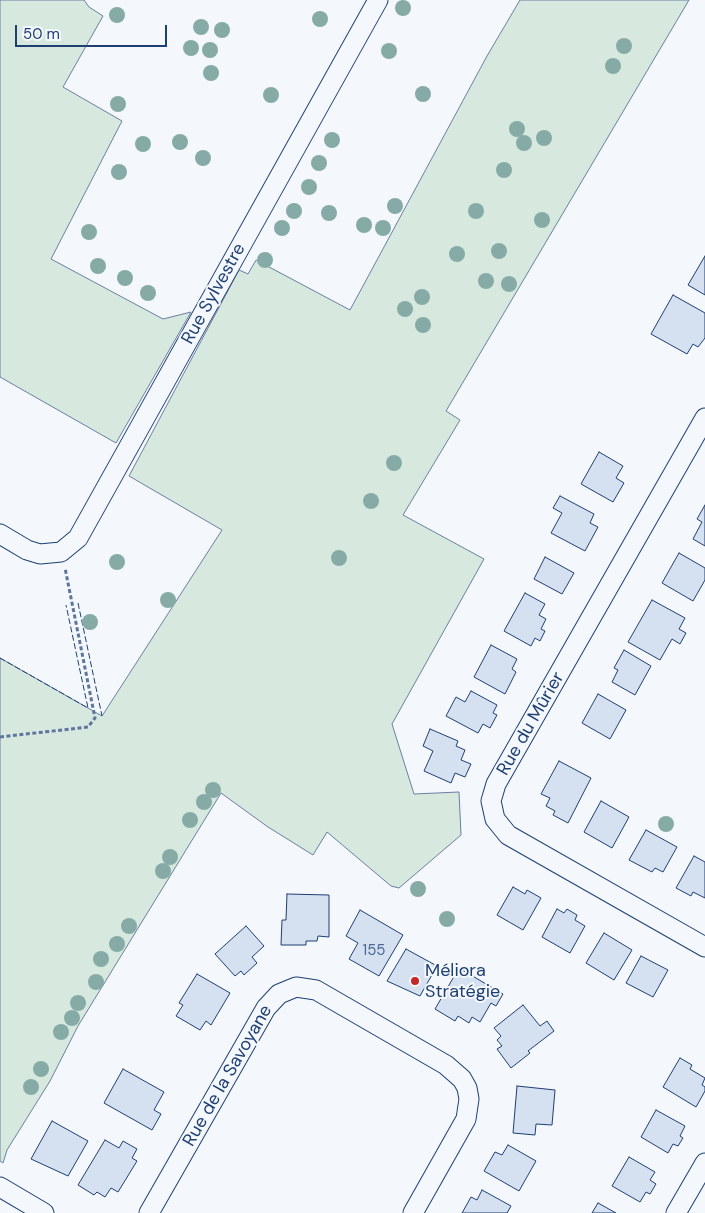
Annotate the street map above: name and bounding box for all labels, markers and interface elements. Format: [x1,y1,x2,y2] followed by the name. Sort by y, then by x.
[18,15,170,47] scale bar
[23,24,60,44] text: 50 m
[177,240,251,348] street label: Rue Sylvestre
[493,668,569,780] street label: Rue du Mûrier
[363,942,385,960] house number: 155
[425,960,500,1002] place label: Méliora Stratégie
[409,975,421,987] marker: Méliora Stratégie
[179,1001,277,1151] street label: Rue de la Savoyane

